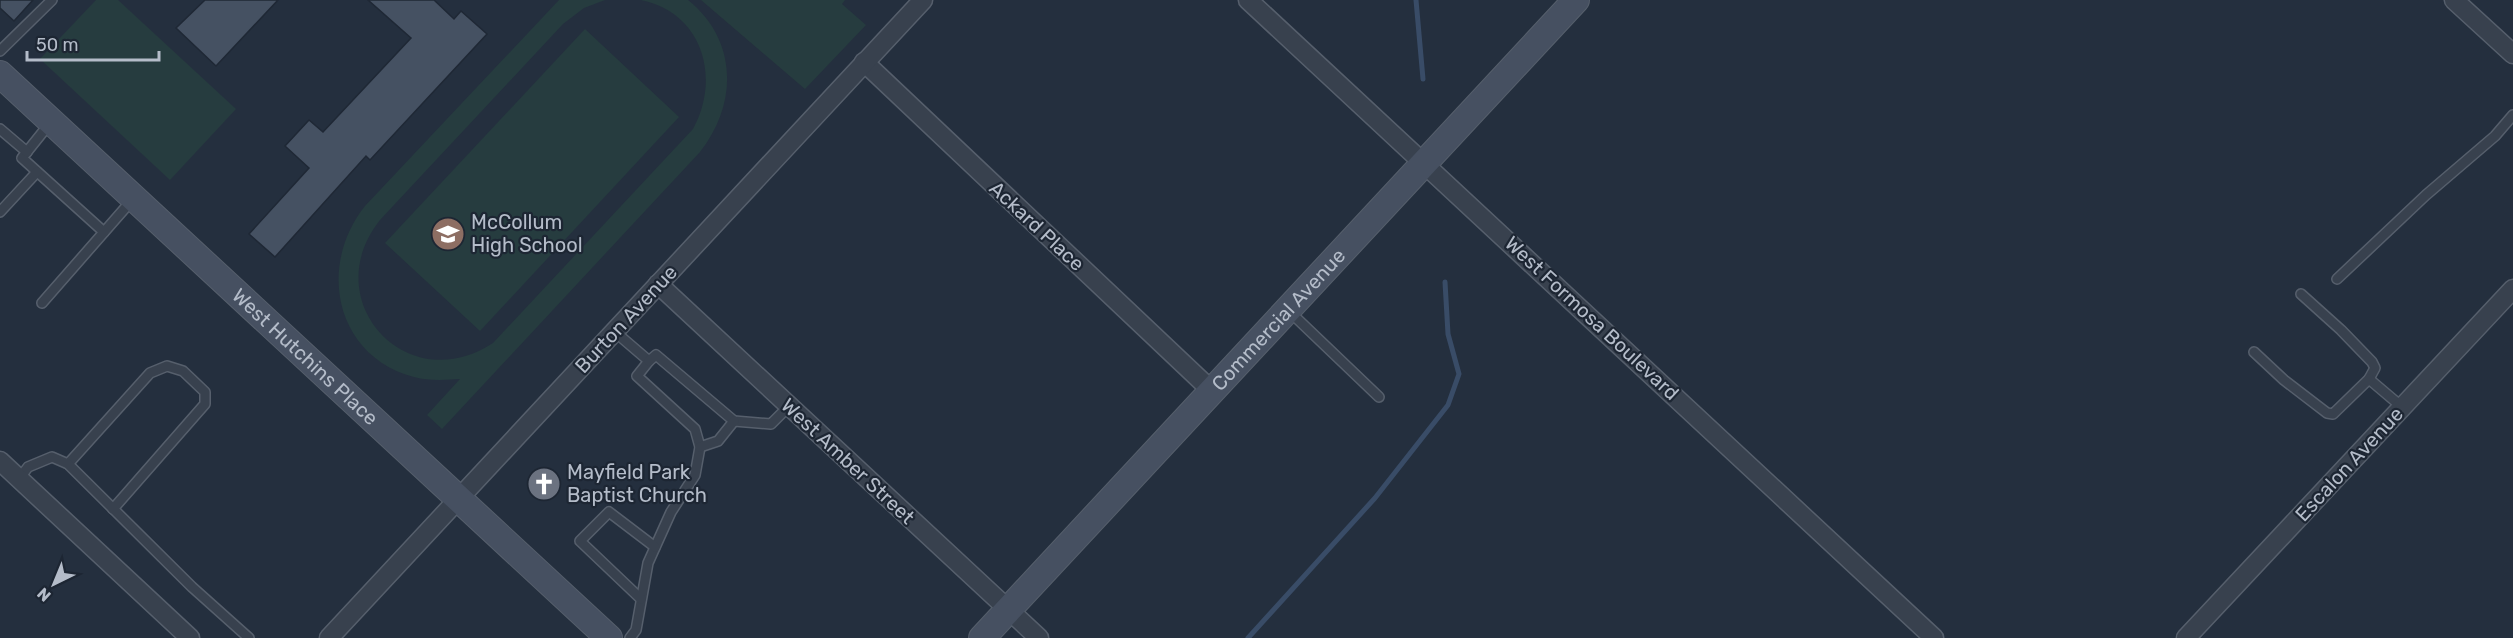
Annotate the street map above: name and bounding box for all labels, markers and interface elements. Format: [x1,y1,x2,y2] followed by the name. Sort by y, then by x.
[27,24,159,62] scale bar
[36,34,79,56] text: 50 m
[985,176,1089,276] street label: Ackard Place
[471,210,583,257] place label: McCollum High School
[430,216,466,252] school or university icon: McCollum High School
[1500,231,1684,405] street label: West Formosa Boulevard
[1207,244,1350,396] street label: Commercial Avenue
[570,260,682,378] street label: Burton Avenue
[227,283,383,430] street label: West Hutchins Place
[776,393,920,529] street label: West Amber Street
[2290,402,2408,526] street label: Escalon Avenue
[567,460,707,507] place label: Mayfield Park Baptist Church
[526,466,562,502] church icon: Mayfield Park Baptist Church
[24,554,84,614] north arrow
[33,584,55,605] text: N

